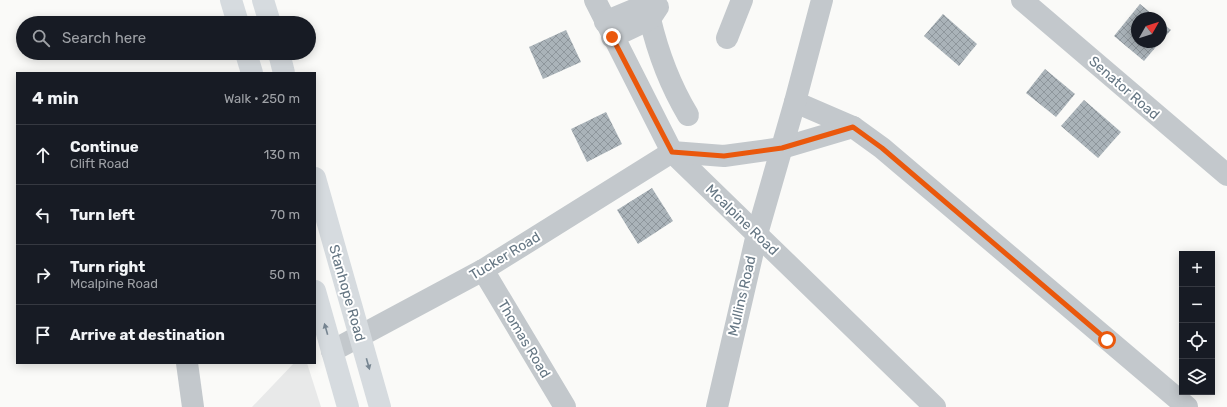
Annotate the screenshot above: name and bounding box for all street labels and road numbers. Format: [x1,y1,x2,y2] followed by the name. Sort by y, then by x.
[1085,53,1163,123] street label: Senator Road
[702,181,782,259] street label: Mcalpine Road
[467,228,543,284] street label: Tucker Road
[325,243,369,343] street label: Stanhope Road
[724,254,760,338] street label: Mullins Road
[494,297,554,381] street label: Thomas Road

